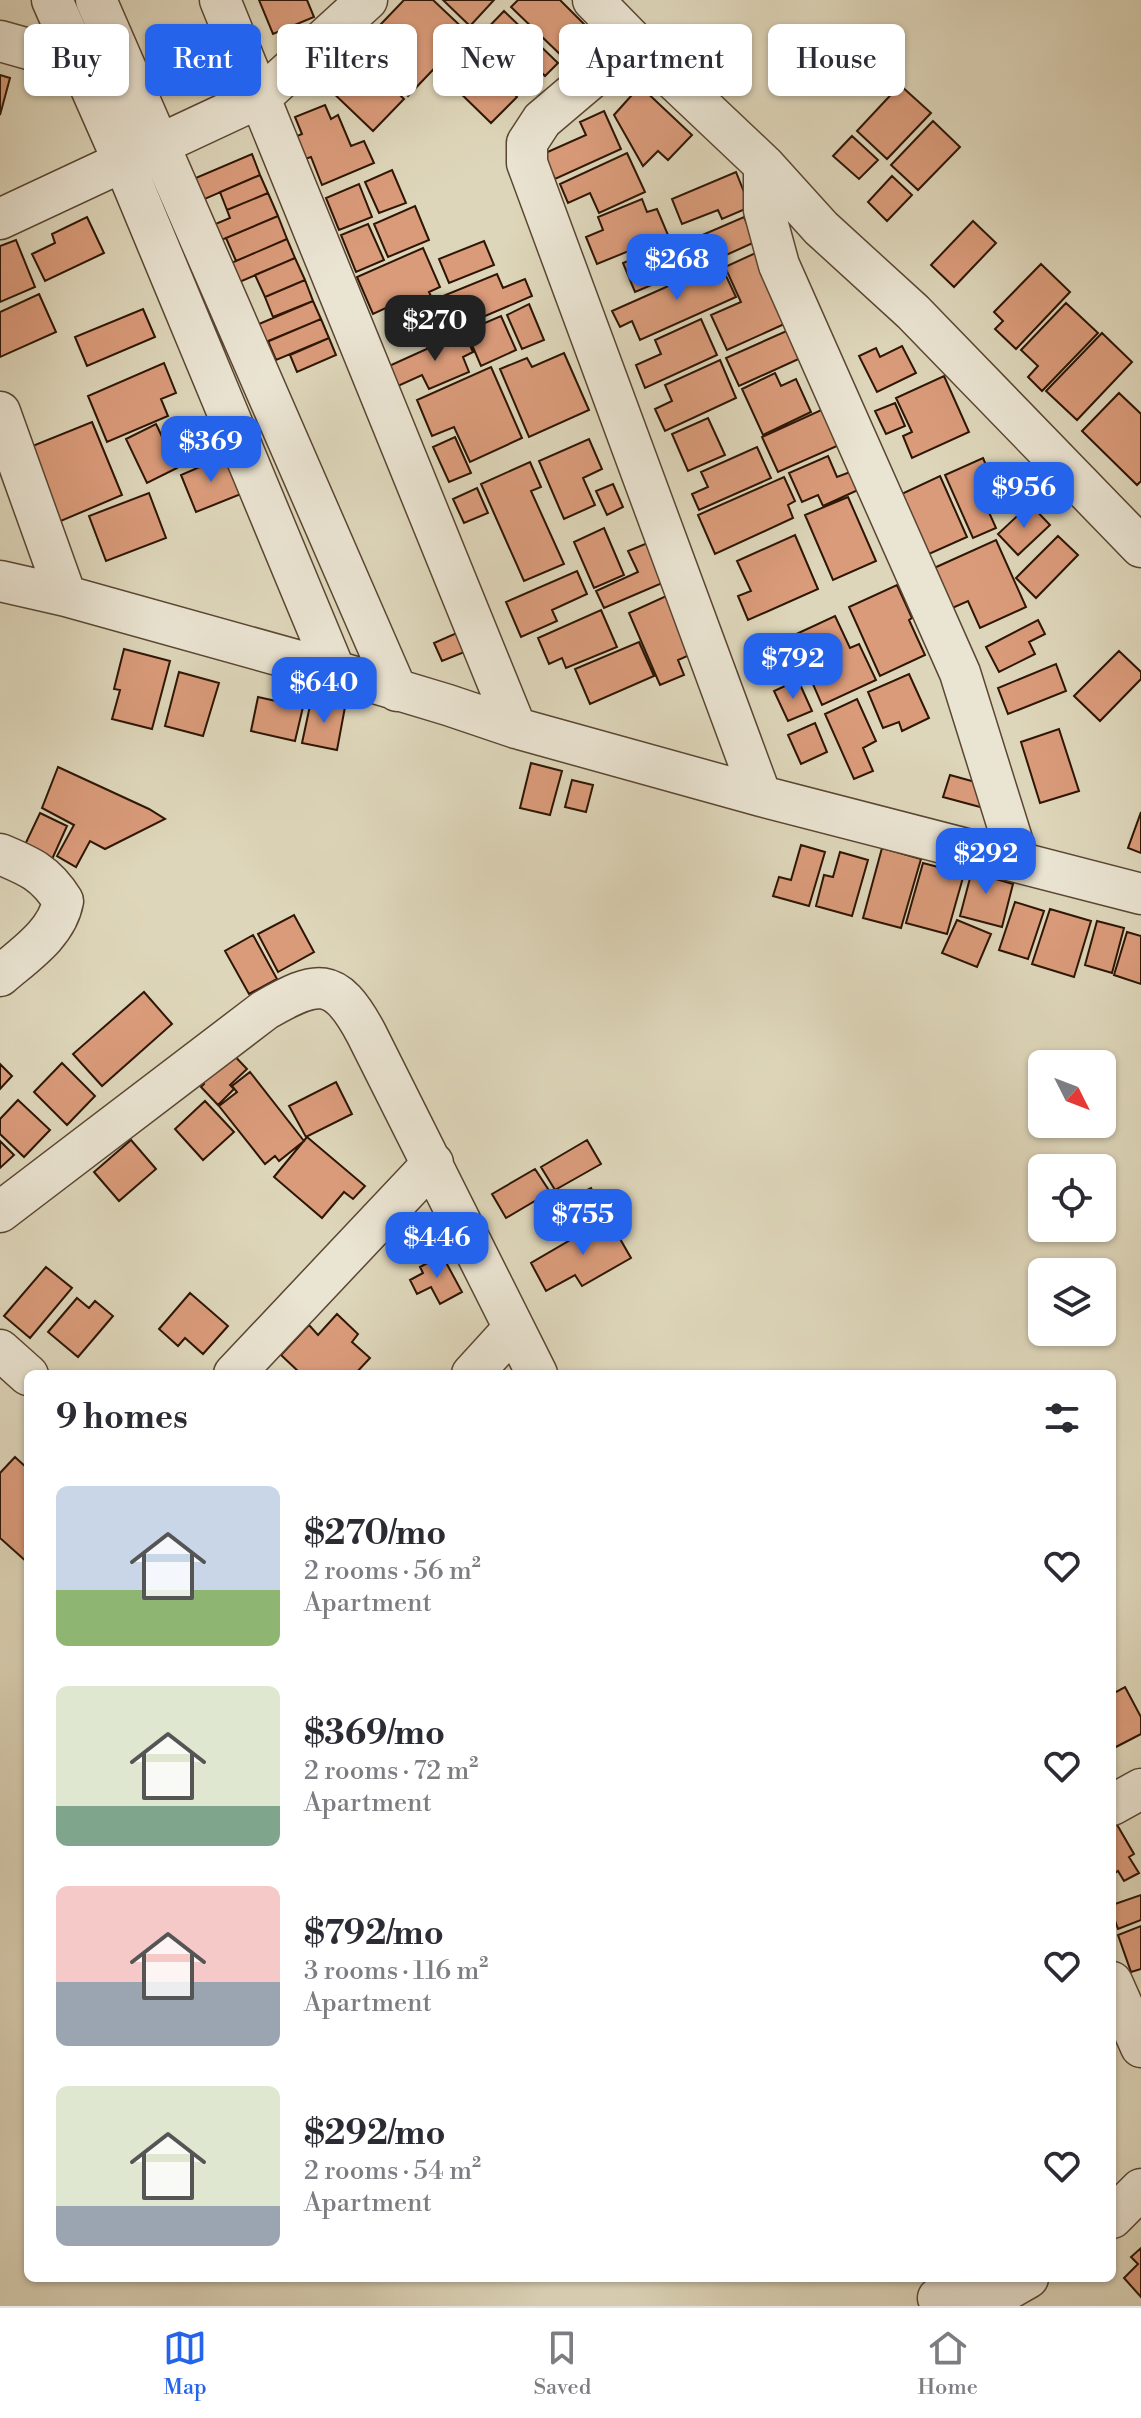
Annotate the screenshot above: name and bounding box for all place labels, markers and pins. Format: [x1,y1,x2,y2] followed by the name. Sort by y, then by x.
[630,234,724,302] pin: $268
[388,295,482,363] pin: $270
[164,416,258,484] pin: $369
[977,462,1071,530] pin: $956
[746,633,840,701] pin: $792
[277,657,371,725] pin: $640
[939,828,1033,896] pin: $292
[536,1189,630,1257] pin: $755
[390,1212,484,1280] pin: $446

